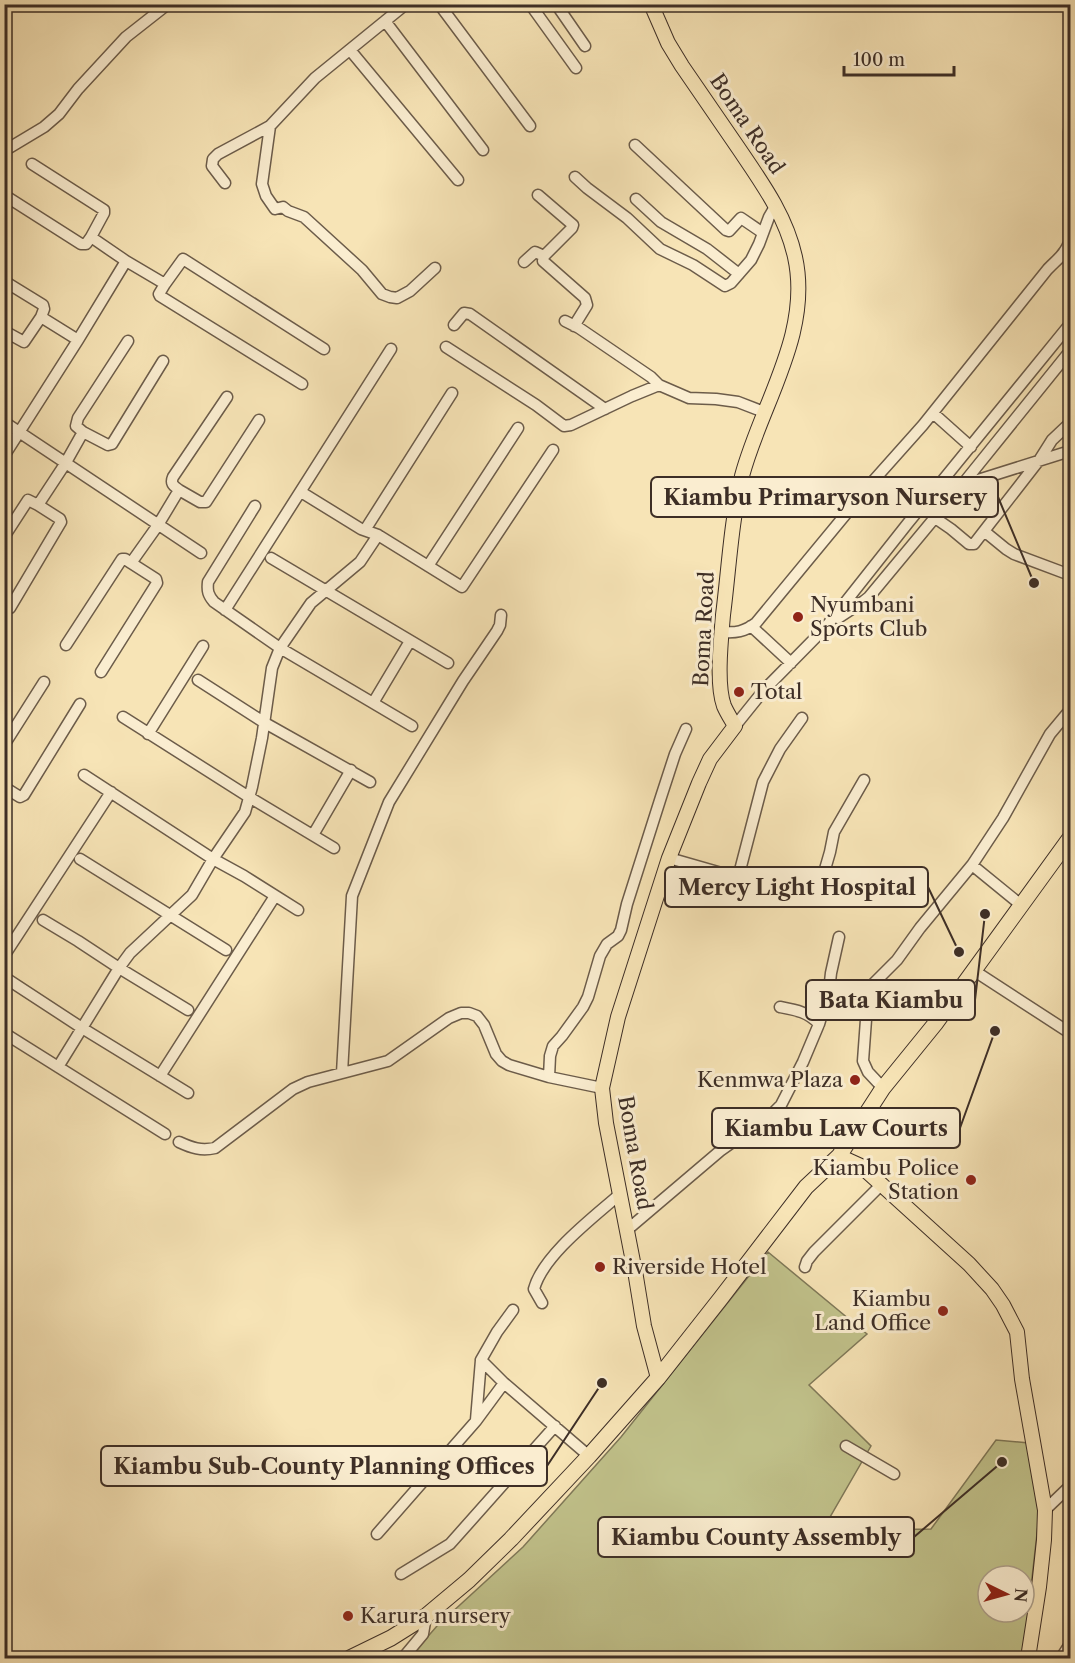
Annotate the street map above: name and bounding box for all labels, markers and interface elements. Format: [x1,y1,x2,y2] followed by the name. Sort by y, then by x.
[844,39,954,77] scale bar
[853,49,905,71] text: 100 m
[705,69,790,179] street label: Boma Road
[651,477,998,517] callout: Kiambu Primaryson Nursery
[663,484,987,511] text: Kiambu Primaryson Nursery
[688,570,719,687] street label: Boma Road
[810,592,927,641] place label: Nyumbani Sports Club
[791,610,805,624] marker: Nyumbani Sports Club
[751,679,802,704] place label: Total
[732,685,746,699] marker: Total
[665,867,928,907] callout: Mercy Light Hospital
[678,874,916,901] text: Mercy Light Hospital
[806,980,975,1020] callout: Bata Kiambu
[819,987,964,1014] text: Bata Kiambu
[697,1067,844,1092] place label: Kenmwa Plaza
[848,1073,862,1087] marker: Kenmwa Plaza
[613,1094,658,1212] street label: Boma Road
[712,1108,960,1148] callout: Kiambu Law Courts
[724,1115,948,1142] text: Kiambu Law Courts
[813,1155,959,1204] place label: Kiambu Police Station
[964,1173,978,1187] marker: Kiambu Police Station
[612,1254,766,1279] place label: Riverside Hotel
[593,1260,607,1274] marker: Riverside Hotel
[814,1286,931,1335] place label: Kiambu Land Office
[936,1304,950,1318] marker: Kiambu Land Office
[101,1446,547,1486] callout: Kiambu Sub-County Planning Offices
[113,1453,535,1480] text: Kiambu Sub-County Planning Offices
[598,1517,914,1557] callout: Kiambu County Assembly
[611,1524,902,1551] text: Kiambu County Assembly
[976,1564,1036,1624] north arrow
[1010,1588,1032,1603] text: N
[360,1603,511,1628] place label: Karura nursery
[341,1609,355,1623] marker: Karura nursery

